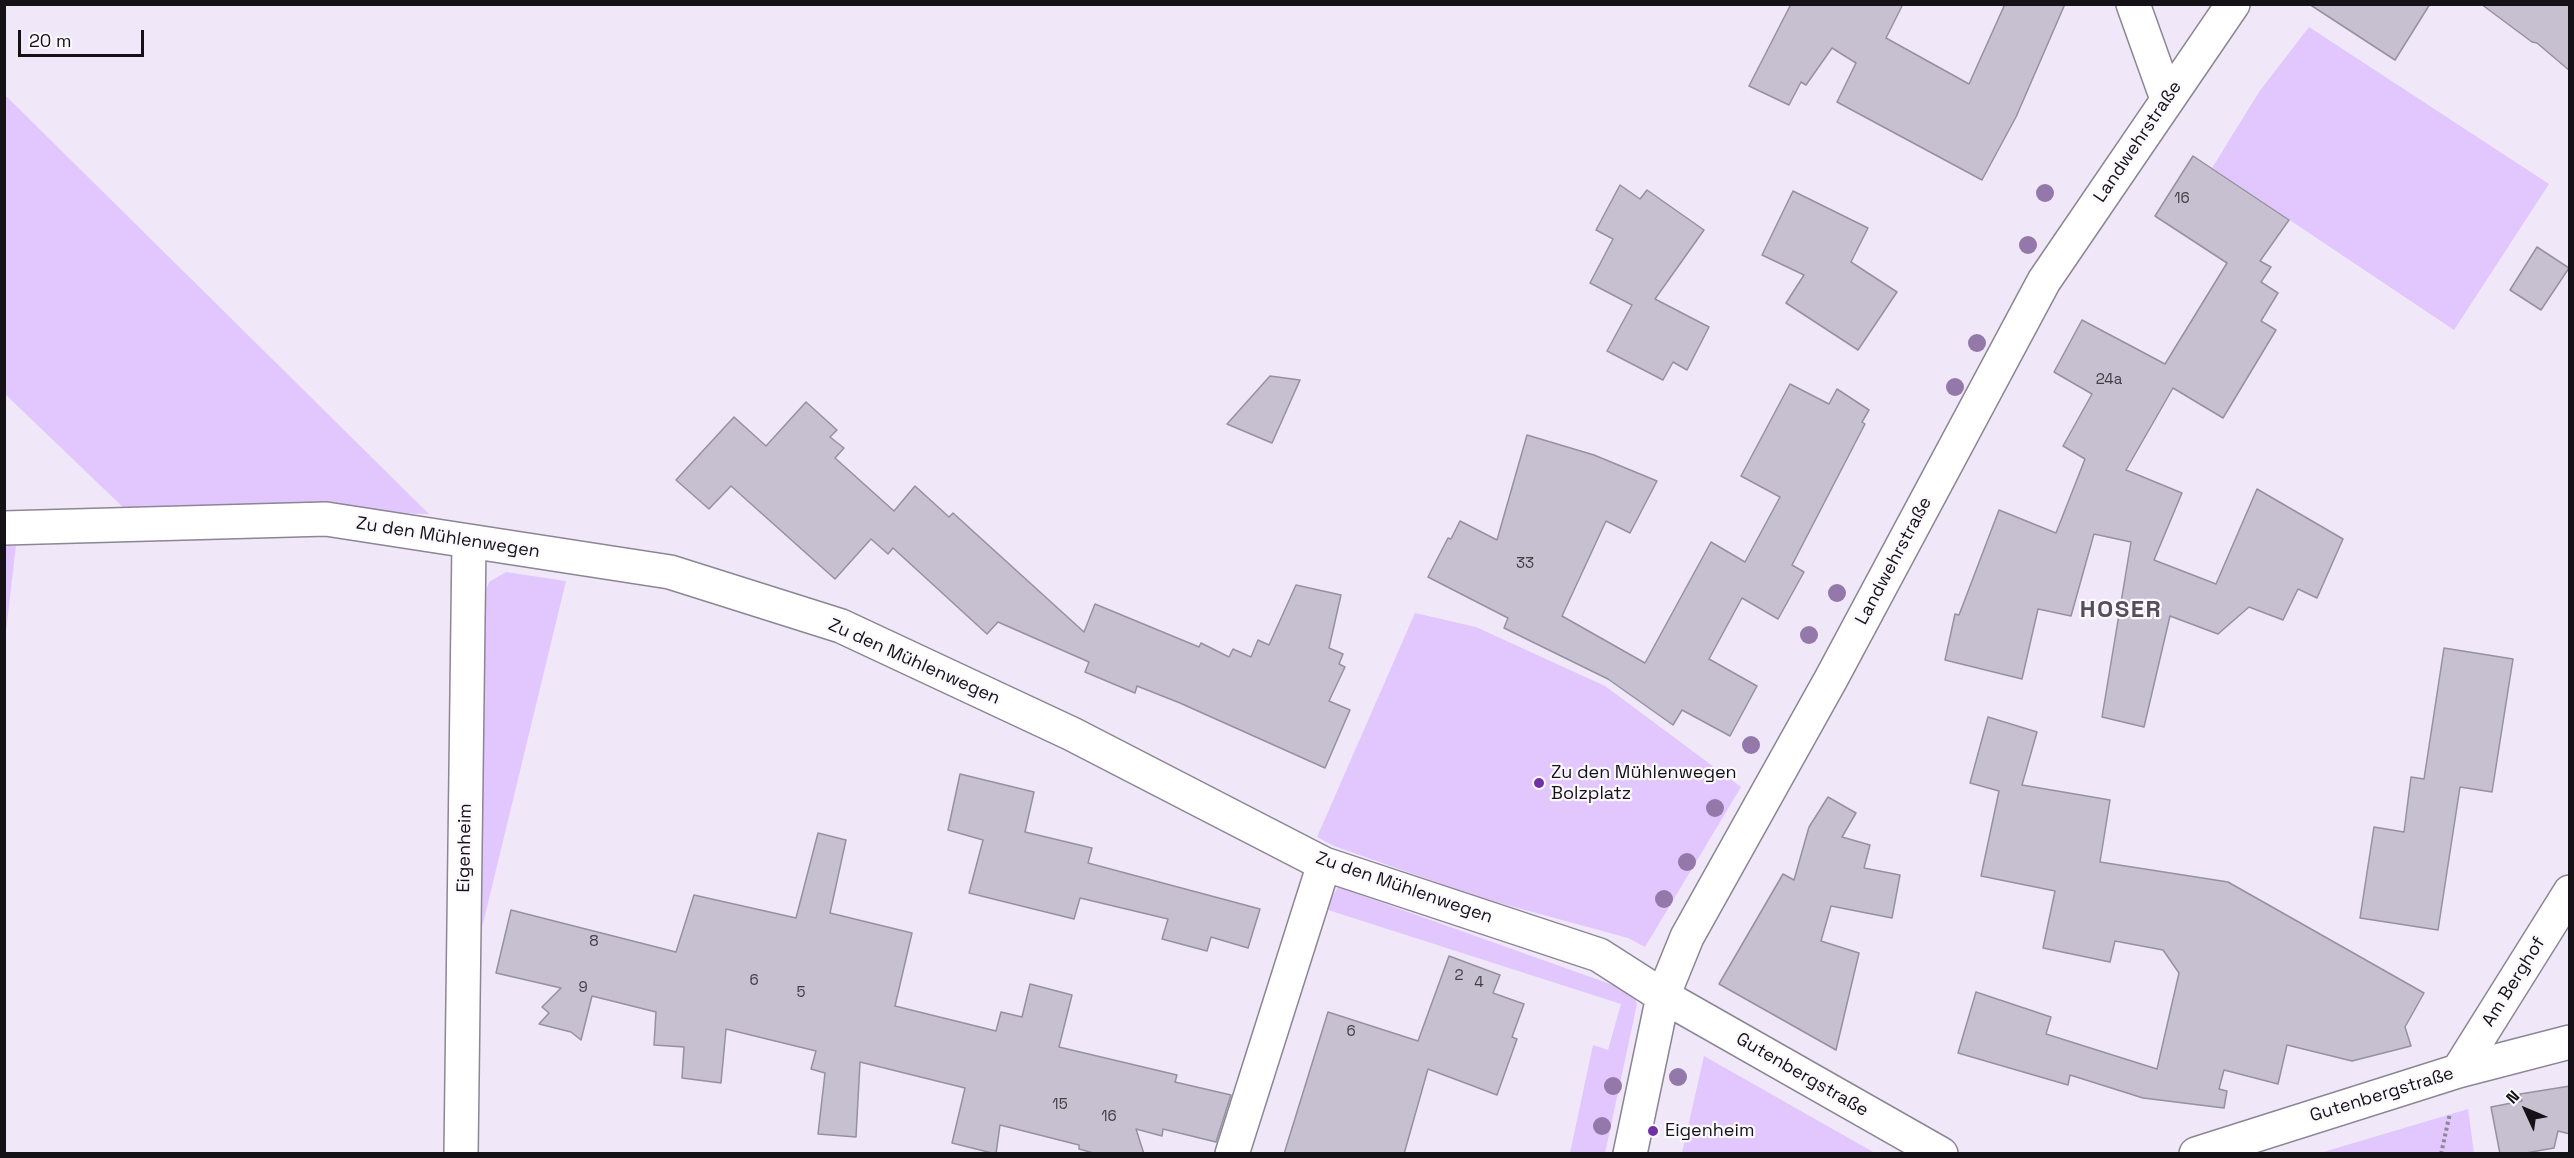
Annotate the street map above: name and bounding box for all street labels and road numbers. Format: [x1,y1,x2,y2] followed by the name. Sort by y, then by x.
[2089,77,2187,207] street label: Landwehrstraße
[1851,493,1937,629] street label: Landwehrstraße
[355,513,541,563] street label: Zu den Mühlenwegen
[825,614,1003,710] street label: Zu den Mühlenwegen
[453,803,477,893] street label: Eigenheim
[1313,848,1495,928] street label: Zu den Mühlenwegen
[2478,933,2550,1031] street label: Am Berghof
[1732,1028,1872,1122] street label: Gutenbergstraße
[2308,1063,2456,1127] street label: Gutenbergstraße

